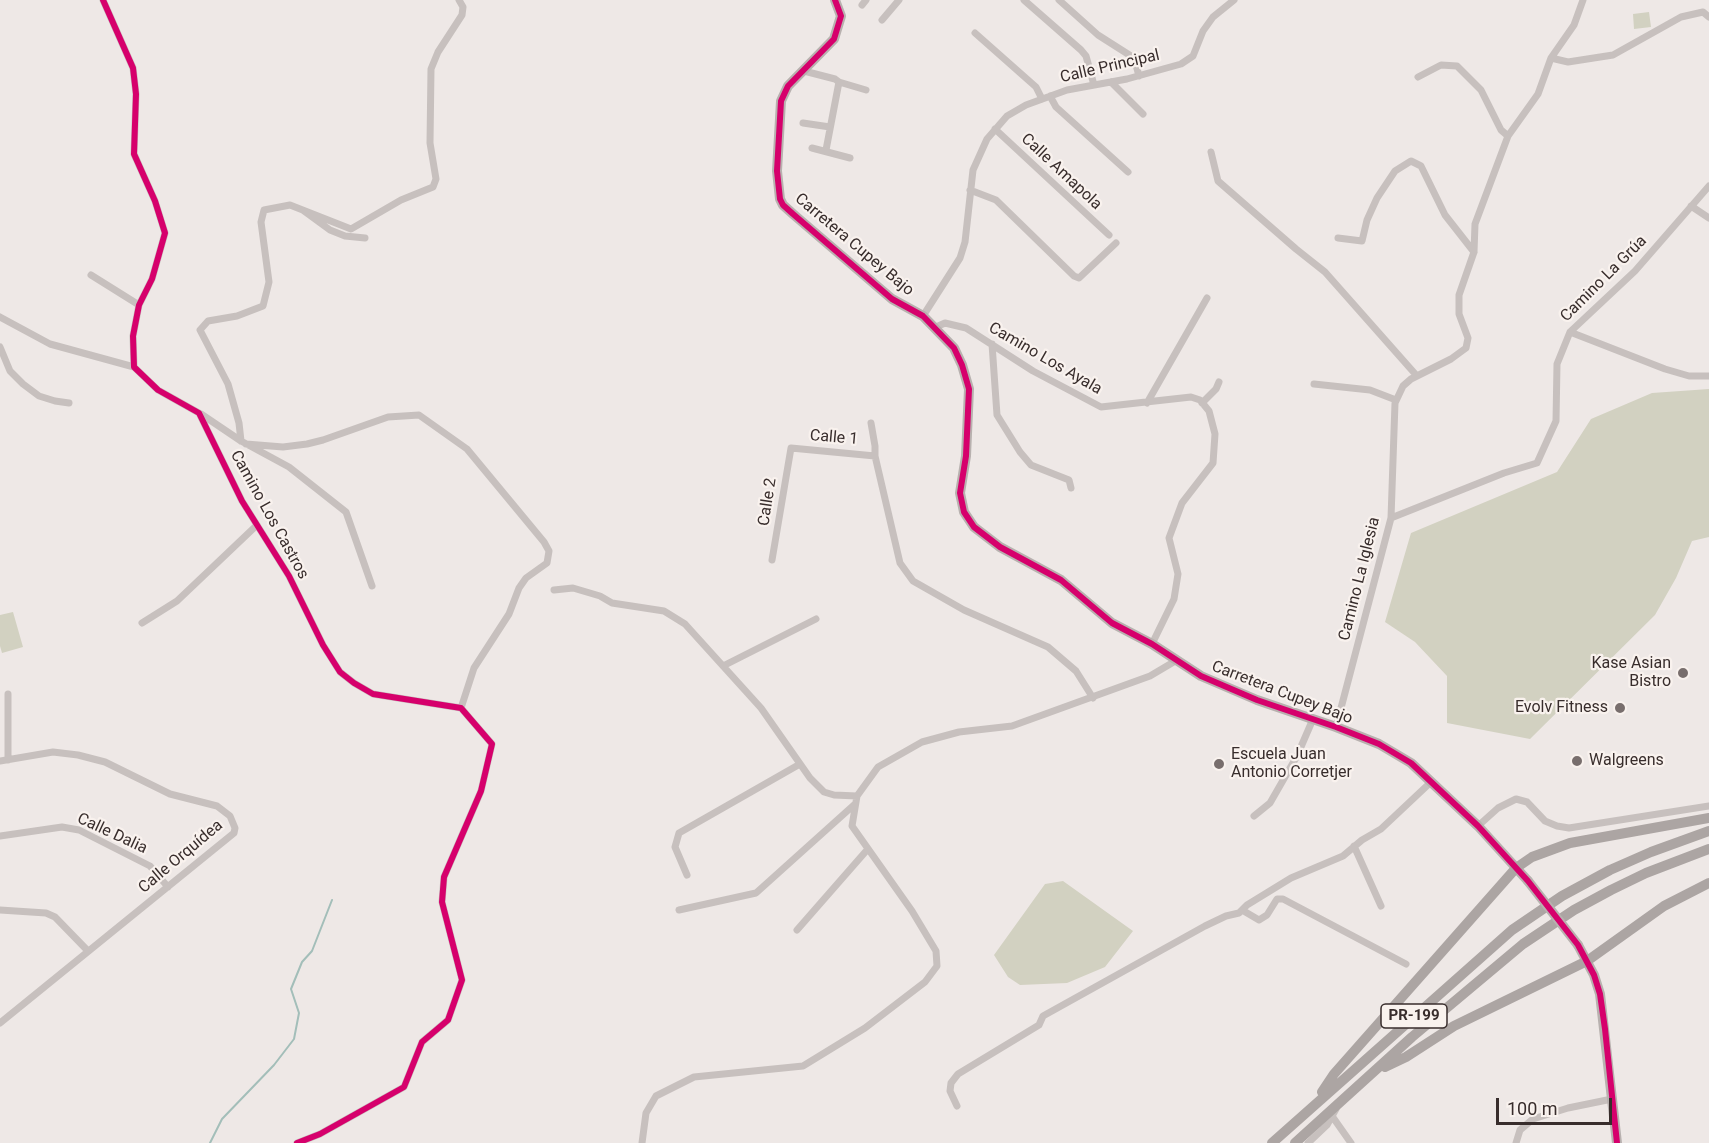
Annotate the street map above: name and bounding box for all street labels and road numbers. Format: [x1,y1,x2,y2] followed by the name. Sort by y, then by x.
[1058,46,1162,88] street label: Calle Principal
[1017,130,1105,214] street label: Calle Amapola
[791,190,917,300] street label: Carretera Cupey Bajo
[1557,232,1651,326] street label: Camino La Grúa
[985,319,1105,399] street label: Camino Los Ayala
[809,426,859,450] street label: Calle 1
[226,447,312,583] street label: Camino Los Castros
[755,477,781,527] street label: Calle 2
[1335,515,1385,643] street label: Camino La Iglesia
[1209,657,1355,729] street label: Carretera Cupey Bajo
[74,809,150,859] street label: Calle Dalia
[135,816,227,898] street label: Calle Orquídea
[1381,1004,1447,1028] road number: PR-199

